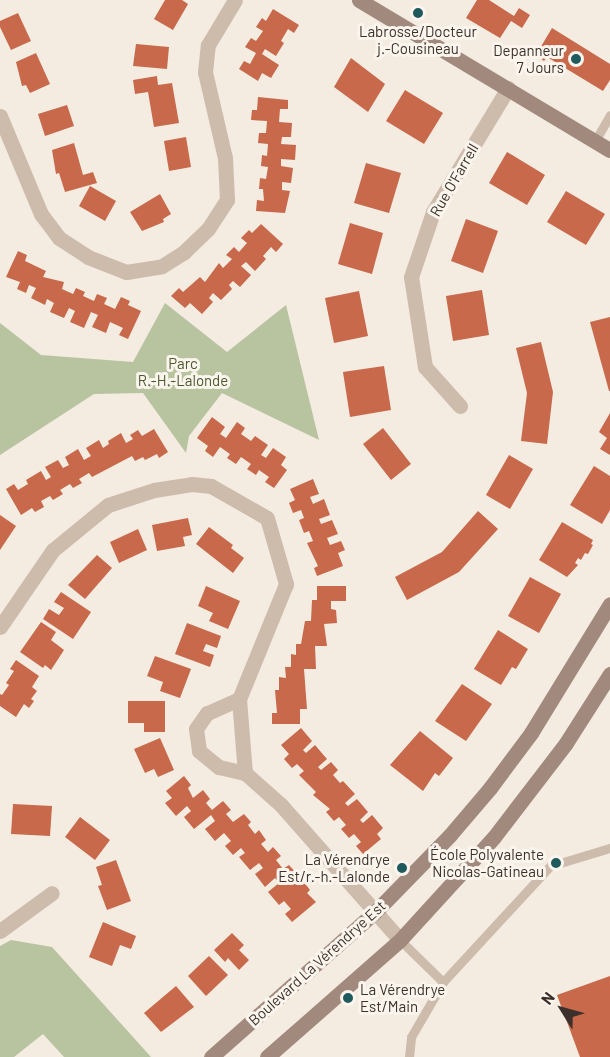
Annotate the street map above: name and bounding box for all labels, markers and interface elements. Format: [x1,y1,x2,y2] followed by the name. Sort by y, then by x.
[411,6,425,20] marker: Labrosse/Docteur j.-Cousineau
[359,22,477,57] place label: Labrosse/Docteur j.-Cousineau
[493,41,564,76] place label: Depanneur 7 Jours
[569,52,583,66] marker: Depanneur 7 Jours
[426,140,482,220] street label: Rue O'Farrell
[138,354,228,389] park label: Parc R.-H.-Lalonde
[430,845,544,880] place label: École Polyvalente Nicolas-Gatineau
[278,850,390,885] place label: La Vérendrye Est/r.-h.-Lalonde
[549,856,563,870] marker: École Polyvalente Nicolas-Gatineau
[395,861,409,875] marker: La Vérendrye Est/r.-h.-Lalonde
[245,897,389,1029] street label: Boulevard La Vérendrye Est
[532,979,592,1039] north arrow
[360,980,445,1015] place label: La Vérendrye Est/Main
[536,988,558,1008] text: N
[341,991,355,1005] marker: La Vérendrye Est/Main

